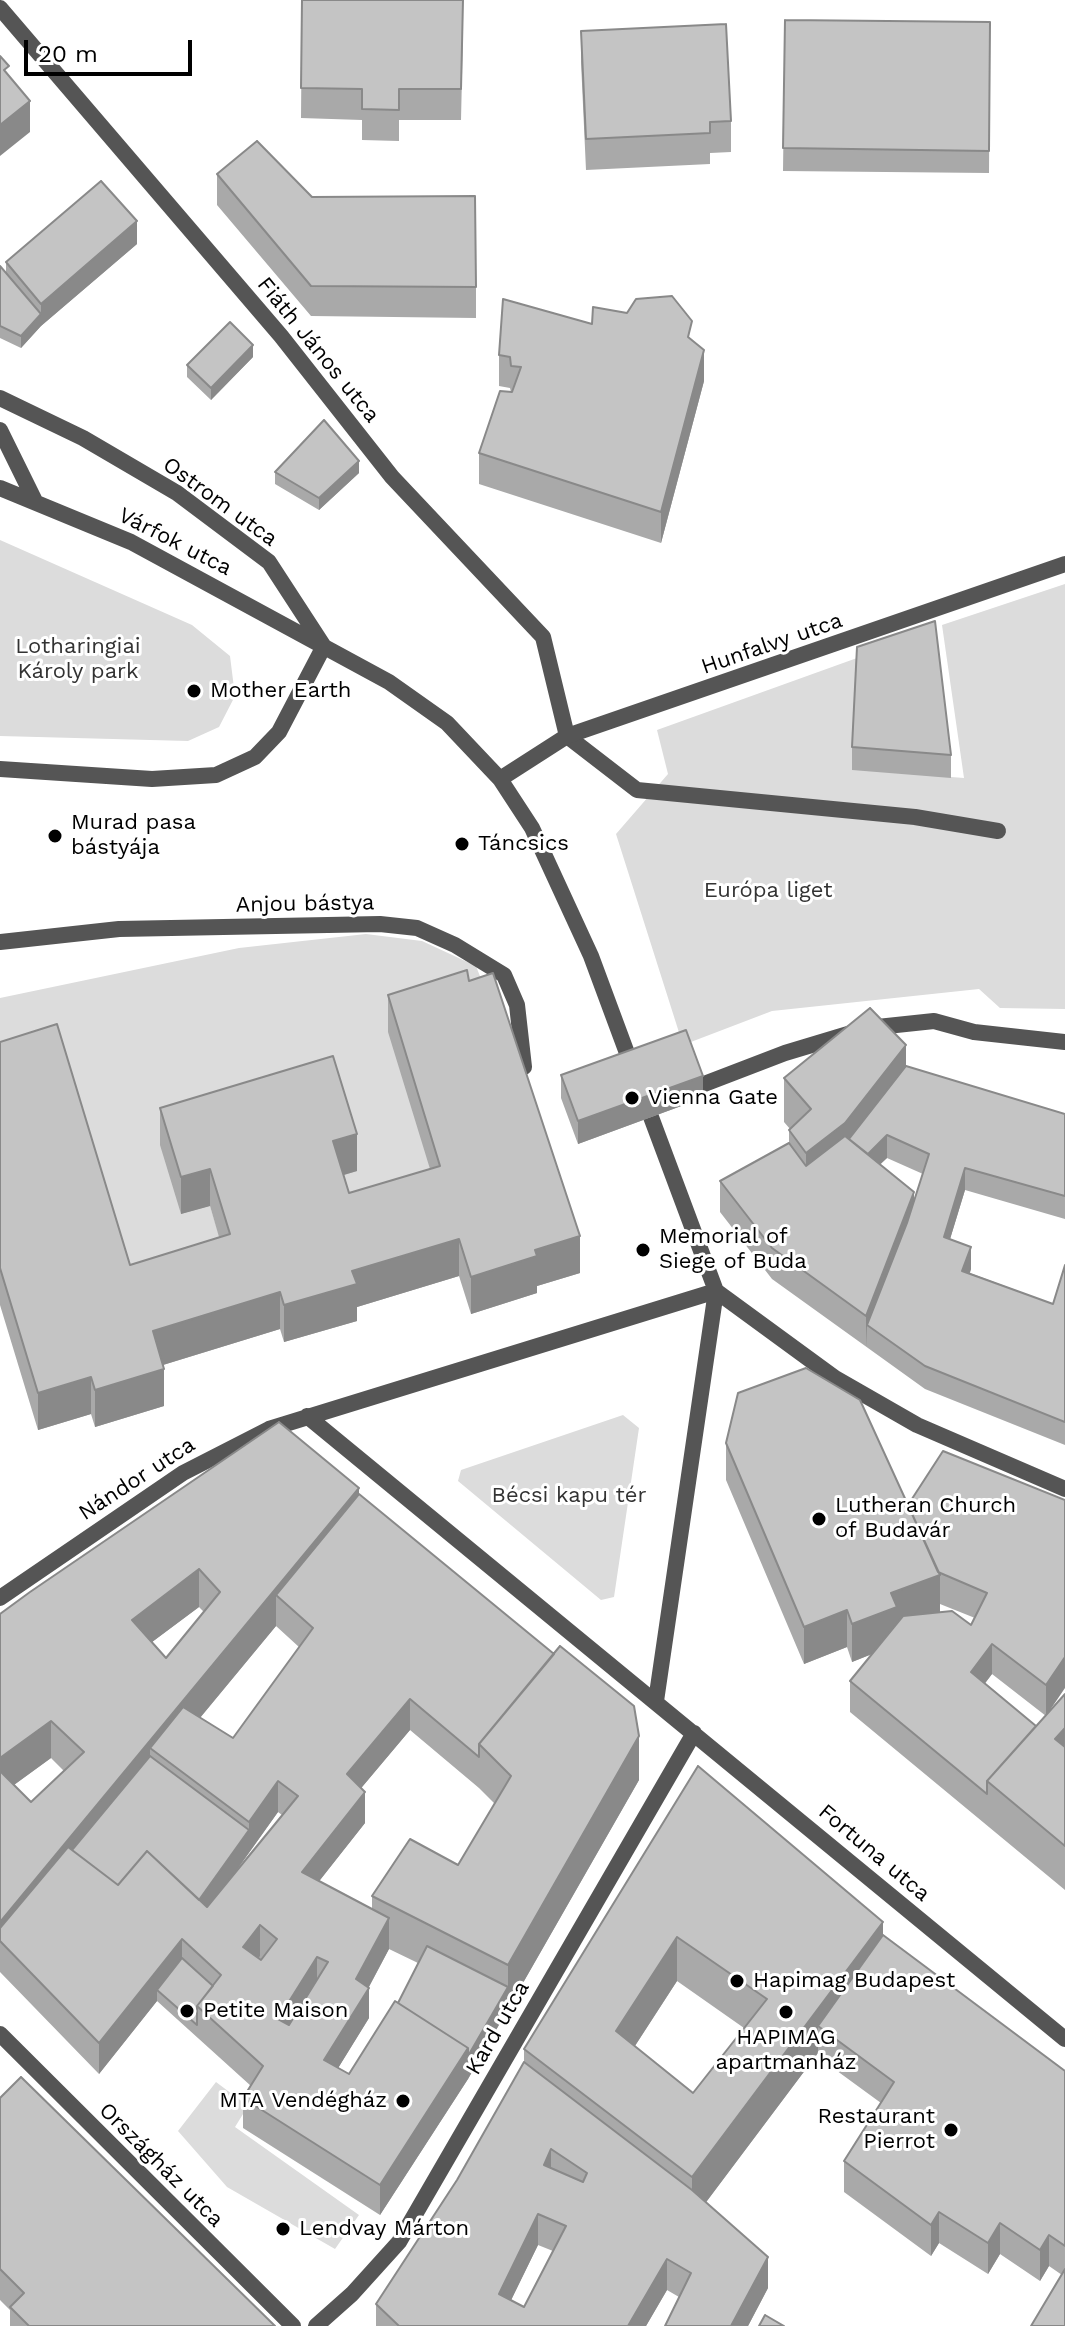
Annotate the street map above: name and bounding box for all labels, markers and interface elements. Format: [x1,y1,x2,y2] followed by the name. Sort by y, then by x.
[28,24,196,74] scale bar
[38,40,98,68] text: 20 m
[251,272,385,428] street label: Fiáth János utca
[158,452,282,552] street label: Ostrom utca
[114,502,236,582] street label: Várfok utca
[698,607,846,681] street label: Hunfalvy utca
[15,634,141,686] park label: Lotharingiai Károly park
[210,678,351,704] place label: Mother Earth
[185,682,203,700] marker: Mother Earth
[71,810,196,862] place label: Murad pasa bástyája
[46,827,64,845] marker: Murad pasa bástyája
[478,831,569,857] place label: Táncsics
[453,835,471,853] marker: Táncsics
[704,878,832,904] park label: Európa liget
[235,890,375,918] street label: Anjou bástya
[648,1085,778,1111] place label: Vienna Gate
[623,1089,641,1107] marker: Vienna Gate
[659,1224,807,1276] place label: Memorial of Siege of Buda
[634,1241,652,1259] marker: Memorial of Siege of Buda
[74,1432,200,1526] street label: Nándor utca
[492,1483,646,1509] park label: Bécsi kapu tér
[835,1493,1016,1544] place label: Lutheran Church of Budavár
[810,1510,828,1528] marker: Lutheran Church of Budavár
[813,1799,935,1907] street label: Fortuna utca
[753,1968,955,1994] place label: Hapimag Budapest
[728,1972,746,1990] marker: Hapimag Budapest
[461,1976,535,2080] street label: Kard utca
[203,1998,348,2024] place label: Petite Maison
[178,2002,196,2020] marker: Petite Maison
[777,2003,795,2021] marker: HAPIMAG apartmanház
[715,2025,857,2076] place label: HAPIMAG apartmanház
[219,2088,387,2114] place label: MTA Vendégház
[394,2092,412,2110] marker: MTA Vendégház
[93,2097,229,2233] street label: Országház utca
[817,2104,935,2156] place label: Restaurant Pierrot
[942,2121,960,2139] marker: Restaurant Pierrot
[299,2216,469,2242] place label: Lendvay Márton
[274,2220,292,2238] marker: Lendvay Márton

